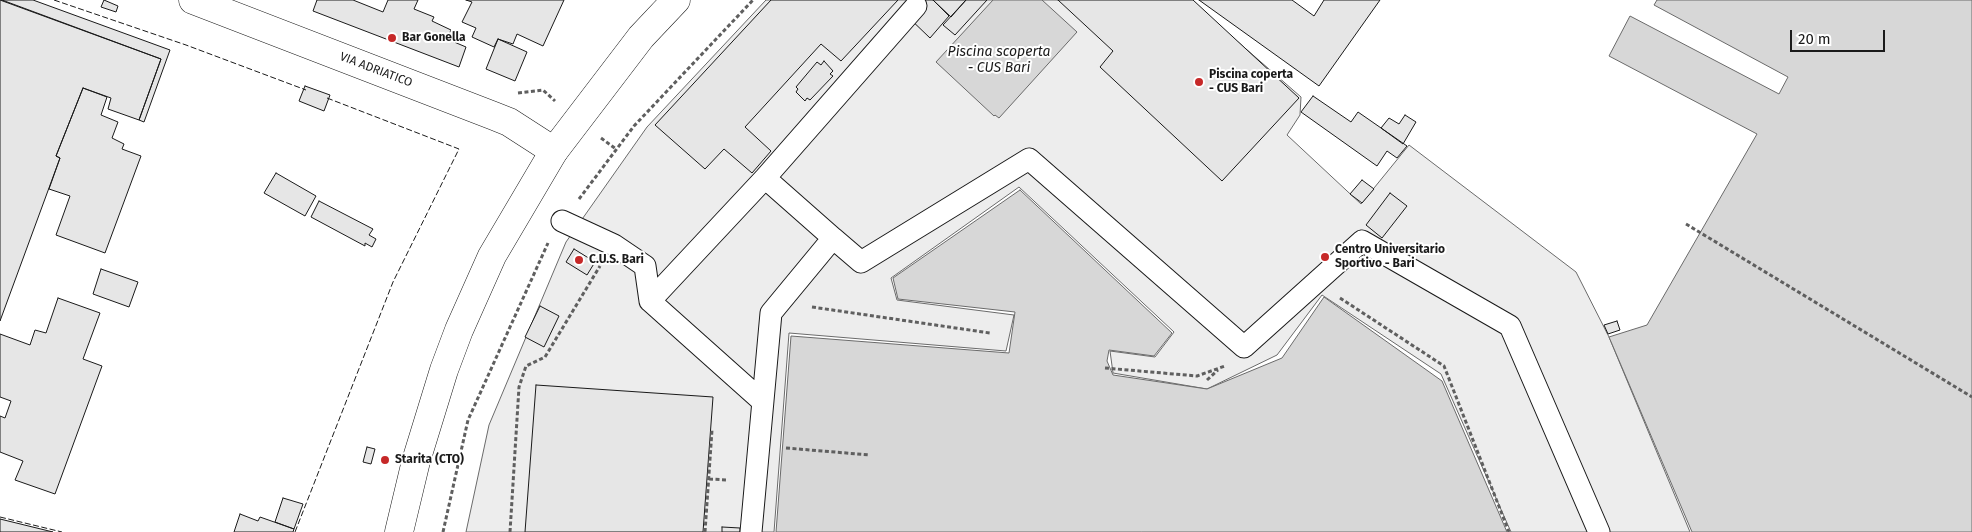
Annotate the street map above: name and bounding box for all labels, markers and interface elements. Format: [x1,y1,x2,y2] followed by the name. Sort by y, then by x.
[1792,20,1887,52] scale bar
[1798,30,1831,48] text: 20 m
[402,31,466,45] place label: Bar Gonella
[386,32,398,44] marker: Bar Gonella
[948,44,1050,76] water label: Piscina scoperta - CUS Bari
[338,50,414,90] street label: VIA ADRIATICO
[1209,68,1293,96] place label: Piscina coperta - CUS Bari
[1193,76,1205,88] marker: Piscina coperta - CUS Bari
[1335,243,1445,271] place label: Centro Universitario Sportivo - Bari
[1319,251,1331,263] marker: Centro Universitario Sportivo - Bari
[589,253,644,267] place label: C.U.S. Bari
[573,254,585,266] marker: C.U.S. Bari
[395,453,464,467] place label: Starita (CTO)
[379,454,391,466] marker: Starita (CTO)

